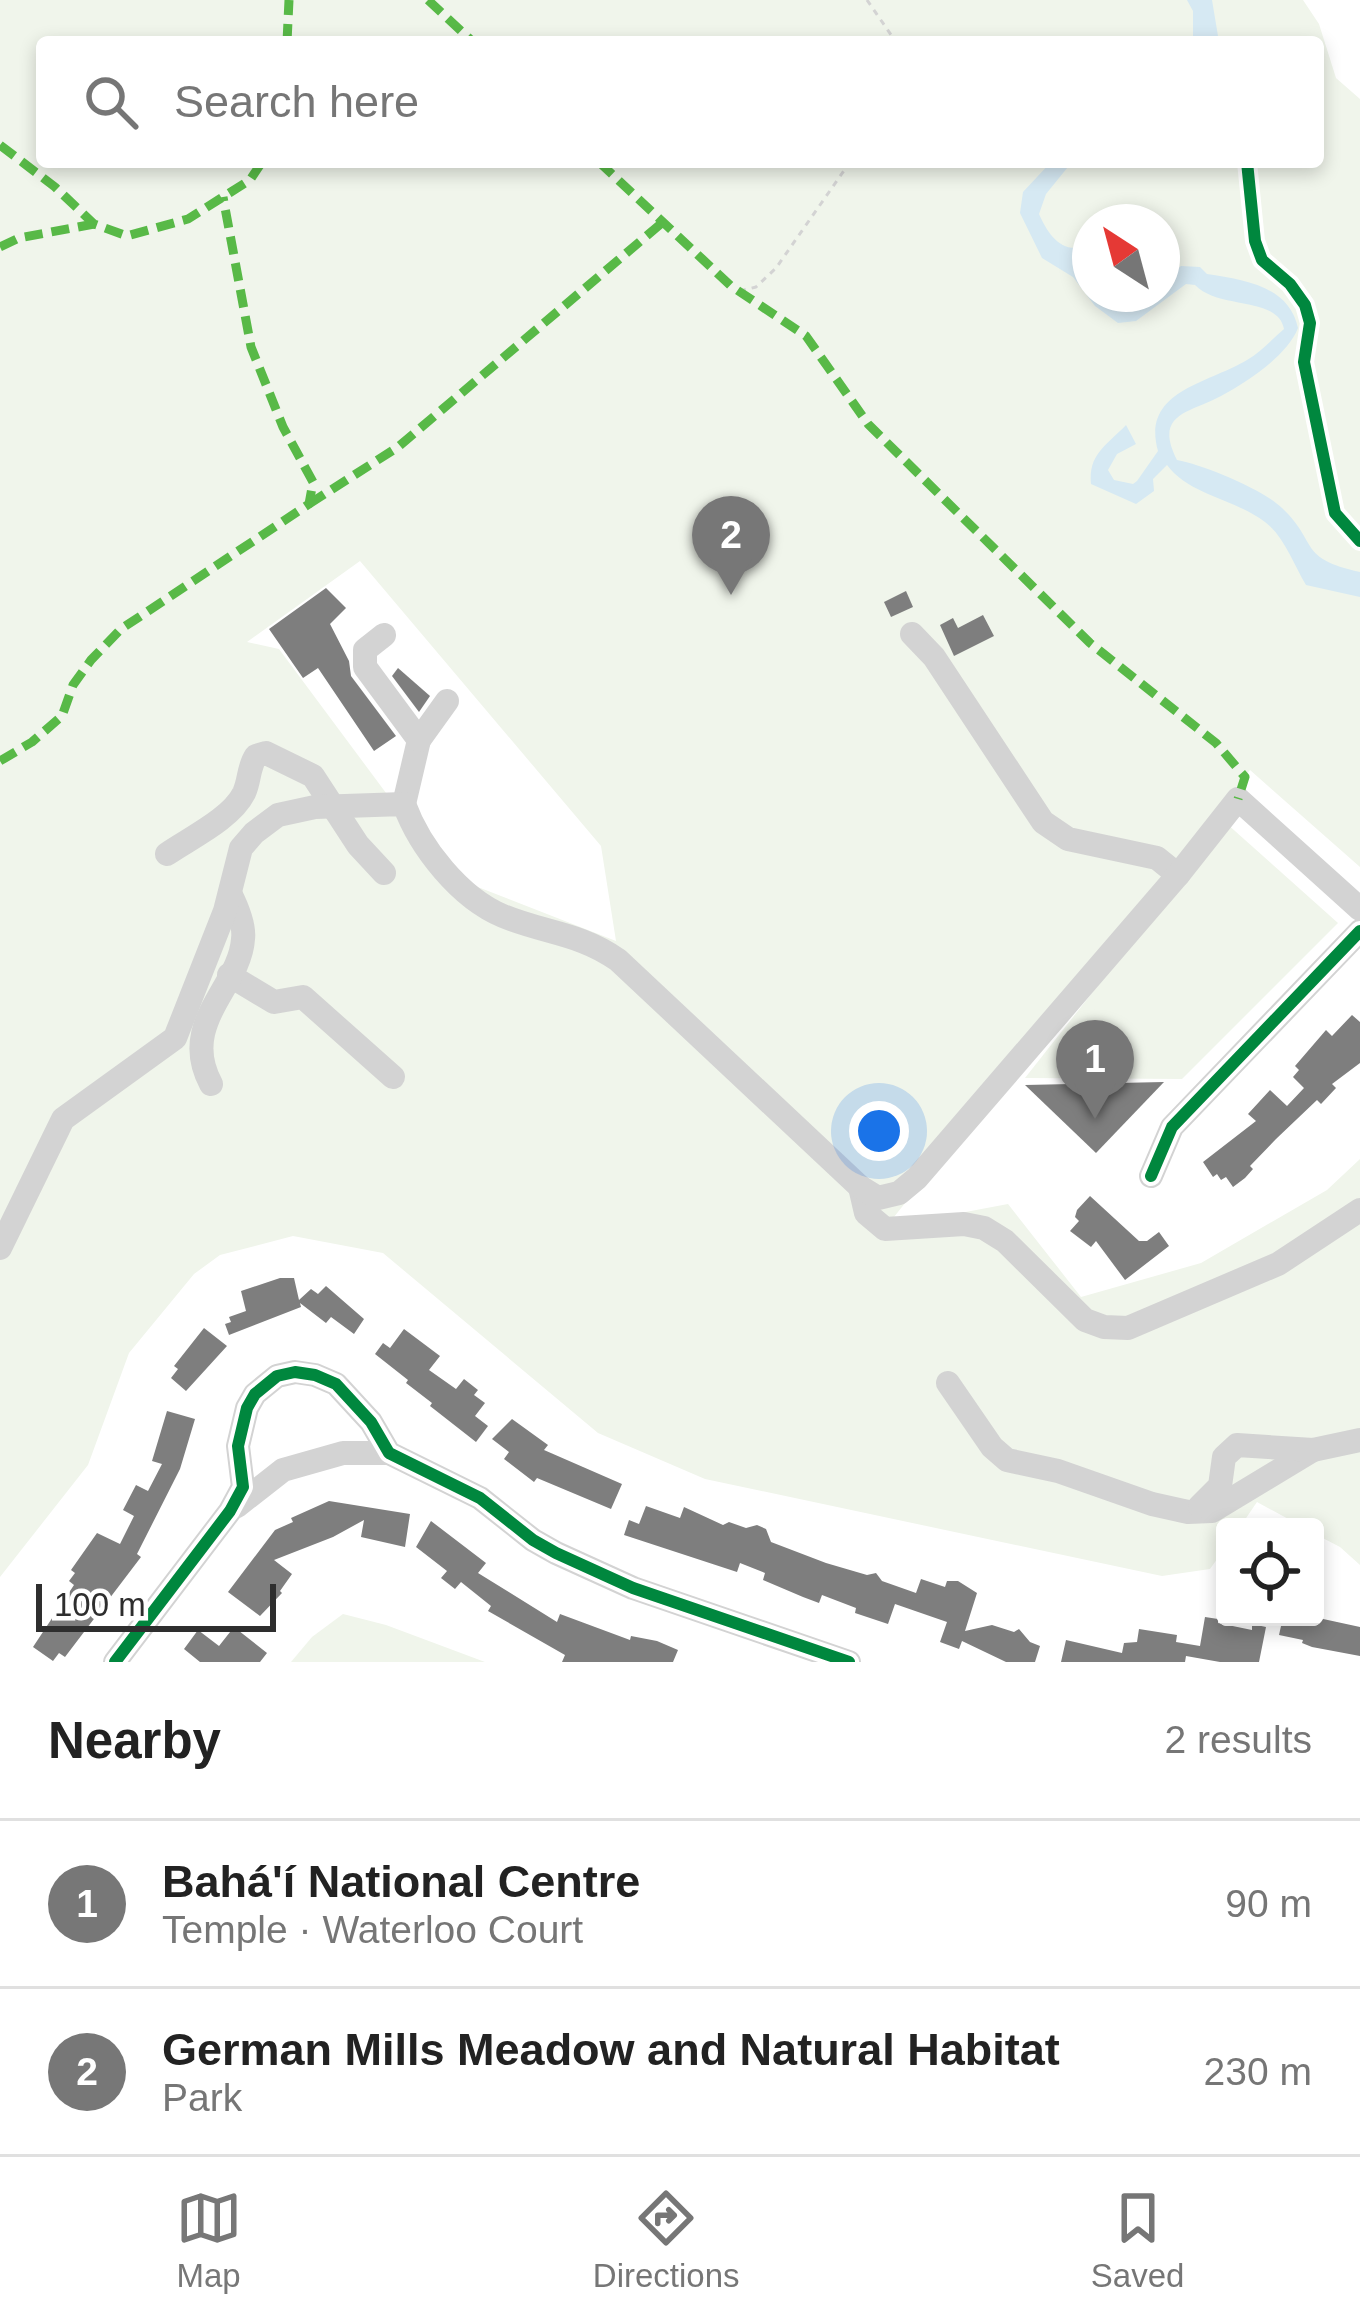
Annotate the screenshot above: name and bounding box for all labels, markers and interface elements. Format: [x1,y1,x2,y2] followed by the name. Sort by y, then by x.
[36,36,1324,168] search box
[78,69,144,135] icon: search
[174,76,419,127] text: Search here
[1072,204,1180,312] north arrow
[692,496,770,595] pin: 2
[1056,1020,1134,1119] pin: 1
[849,1101,909,1161] your location
[1216,1518,1324,1626] map controls
[1216,1518,1324,1626] button: locate
[36,1578,276,1631] scale bar
[54,1586,146,1623] text: 100 m
[48,1712,221,1769] text: Nearby
[1165,1718,1312,1761] text: 2 results
[162,1856,640,1907] text: Bahá'í National Centre
[76,1882,98,1925] text: 1
[1225,1882,1312,1925] text: 90 m
[162,1908,583,1951] text: Temple · Waterloo Court
[162,2024,1060,2075] text: German Mills Meadow and Natural Habitat
[76,2050,98,2093] text: 2
[1204,2050,1312,2093] text: 230 m
[162,2076,242,2119] text: Park
[176,2185,242,2295] tab: Map
[593,2185,740,2295] tab: Directions
[1091,2185,1184,2295] tab: Saved

